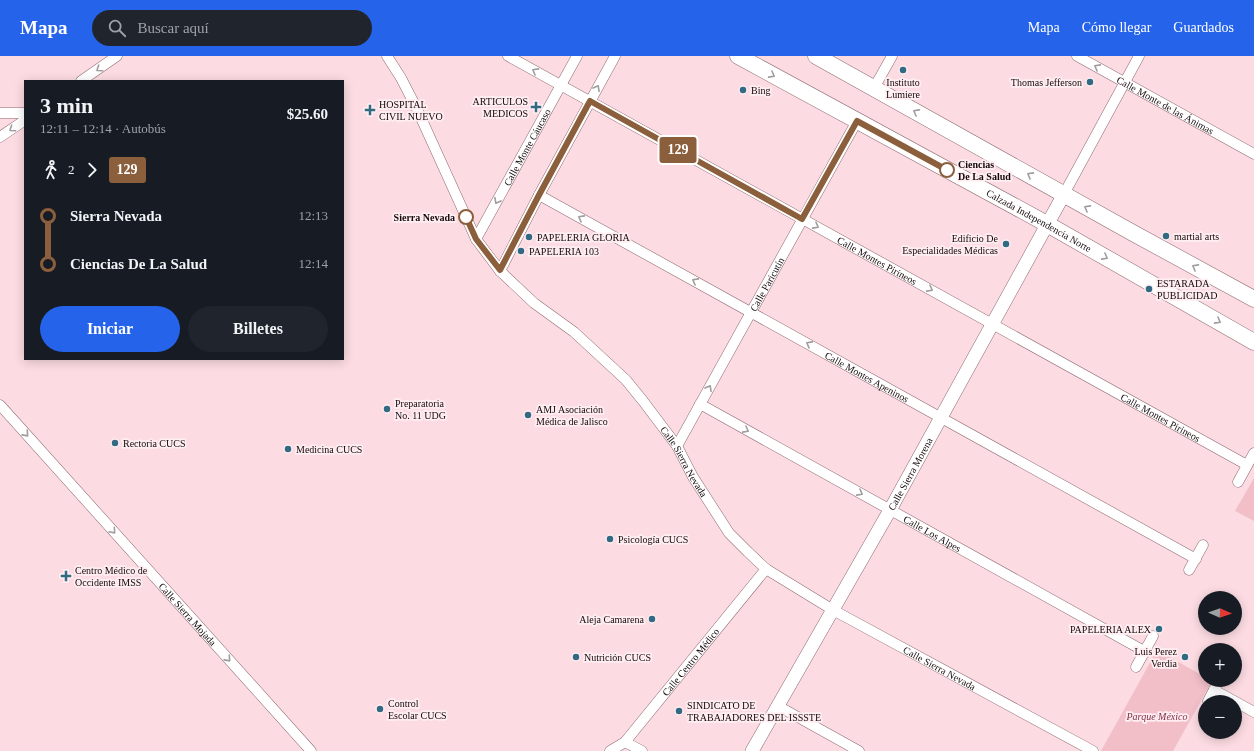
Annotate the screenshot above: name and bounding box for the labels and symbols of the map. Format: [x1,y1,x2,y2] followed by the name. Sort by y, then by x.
[96,64,103,72] one-way arrow
[898,65,908,75] marker: Instituto Lumiere
[1094,65,1102,72] one-way arrow
[531,68,539,75] one-way arrow
[768,70,775,77] one-way arrow
[1115,74,1216,137] street label: Calle Monte de las Ánimas
[886,77,920,100] place label: Instituto Lumiere
[1011,77,1082,88] place label: Thomas Jefferson
[1085,77,1095,87] marker: Thomas Jefferson
[592,84,600,92] one-way arrow
[738,85,748,95] marker: Bing
[751,85,770,96] place label: Bing
[472,96,528,119] place label: ARTICULOS MEDICOS
[379,99,443,122] place label: HOSPITAL CIVIL NUEVO
[531,102,541,112] marker: ARTICULOS MEDICOS
[364,104,376,116] marker: HOSPITAL CIVIL NUEVO
[502,107,553,188] street label: Calle Monte Cáucaso
[913,109,920,116] one-way arrow
[10,124,17,131] one-way arrow
[655,137,701,163] line badge: 129
[958,159,1011,182] place label: Ciencias De La Salud
[939,162,955,178] marker: Ciencias De La Salud
[1027,173,1034,180] one-way arrow
[984,187,1094,255] street label: Calzada Independencia Norte
[495,197,502,204] one-way arrow
[1084,205,1091,212] one-way arrow
[458,209,474,225] marker: Sierra Nevada
[394,212,455,223] place label: Sierra Nevada
[578,216,585,223] one-way arrow
[812,222,819,229] one-way arrow
[1161,231,1171,241] marker: martial arts
[1174,231,1219,242] place label: martial arts
[524,232,534,242] marker: PAPELERIA GLORIA
[537,232,630,243] place label: PAPELERIA GLORIA
[902,233,999,256] place label: Edificio De Especialidades Médicas
[835,234,919,287] street label: Calle Montes Pirineos
[1001,239,1011,249] marker: Edificio De Especialidades Médicas
[516,246,526,256] marker: PAPELERIA 103
[529,246,599,257] place label: PAPELERIA 103
[1101,253,1108,260] one-way arrow
[748,256,786,313] street label: Calle Paricutín
[1192,265,1199,272] one-way arrow
[1157,278,1218,301] place label: ESTARADA PUBLICIDAD
[692,279,699,286] one-way arrow
[1144,284,1154,294] marker: ESTARADA PUBLICIDAD
[925,285,933,292] one-way arrow
[1214,317,1221,324] one-way arrow
[805,342,813,349] one-way arrow
[823,350,911,405] street label: Calle Montes Apeninos
[705,384,712,392] one-way arrow
[1119,391,1202,444] street label: Calle Montes Pirineos
[395,398,446,421] place label: Preparatoria No. 11 UDG
[382,404,392,414] marker: Preparatoria No. 11 UDG
[536,404,608,427] place label: AMJ Asociación Médica de Jalisco
[523,410,533,420] marker: AMJ Asociación Médica de Jalisco
[658,424,710,500] street label: Calle Sierra Nevada
[742,425,749,432] one-way arrow
[21,429,29,437] one-way arrow
[886,435,935,512] street label: Calle Sierra Morena
[110,438,120,448] marker: Rectoria CUCS
[123,438,186,449] place label: Rectoria CUCS
[283,444,293,454] marker: Medicina CUCS
[296,444,362,455] place label: Medicina CUCS
[856,488,863,496] one-way arrow
[902,513,963,554] street label: Calle Los Alpes
[108,526,115,534] one-way arrow
[605,534,615,544] marker: Psicología CUCS
[618,534,688,545] place label: Psicología CUCS
[75,565,148,588] place label: Centro Médico de Occidente IMSS
[60,570,72,582] marker: Centro Médico de Occidente IMSS
[156,581,219,648] street label: Calle Sierra Mojada
[1198,591,1242,635] north arrow
[579,614,645,625] place label: Aleja Camarena
[647,614,657,624] marker: Aleja Camarena
[1070,624,1152,635] place label: PAPELERIA ALEX
[1154,624,1164,634] marker: PAPELERIA ALEX
[660,626,722,698] street label: Calle Centro Médico
[901,644,978,693] street label: Calle Sierra Nevada
[1135,646,1178,669] place label: Luis Perez Verdia
[571,652,581,662] marker: Nutrición CUCS
[584,652,651,663] place label: Nutrición CUCS
[1180,652,1190,662] marker: Luis Perez Verdia
[223,654,231,662] one-way arrow
[388,698,447,721] place label: Control Escolar CUCS
[687,700,821,723] place label: SINDICATO DE TRABAJADORES DEL ISSSTE
[375,704,385,714] marker: Control Escolar CUCS
[674,706,684,716] marker: SINDICATO DE TRABAJADORES DEL ISSSTE
[1126,711,1188,722] park label: Parque México

